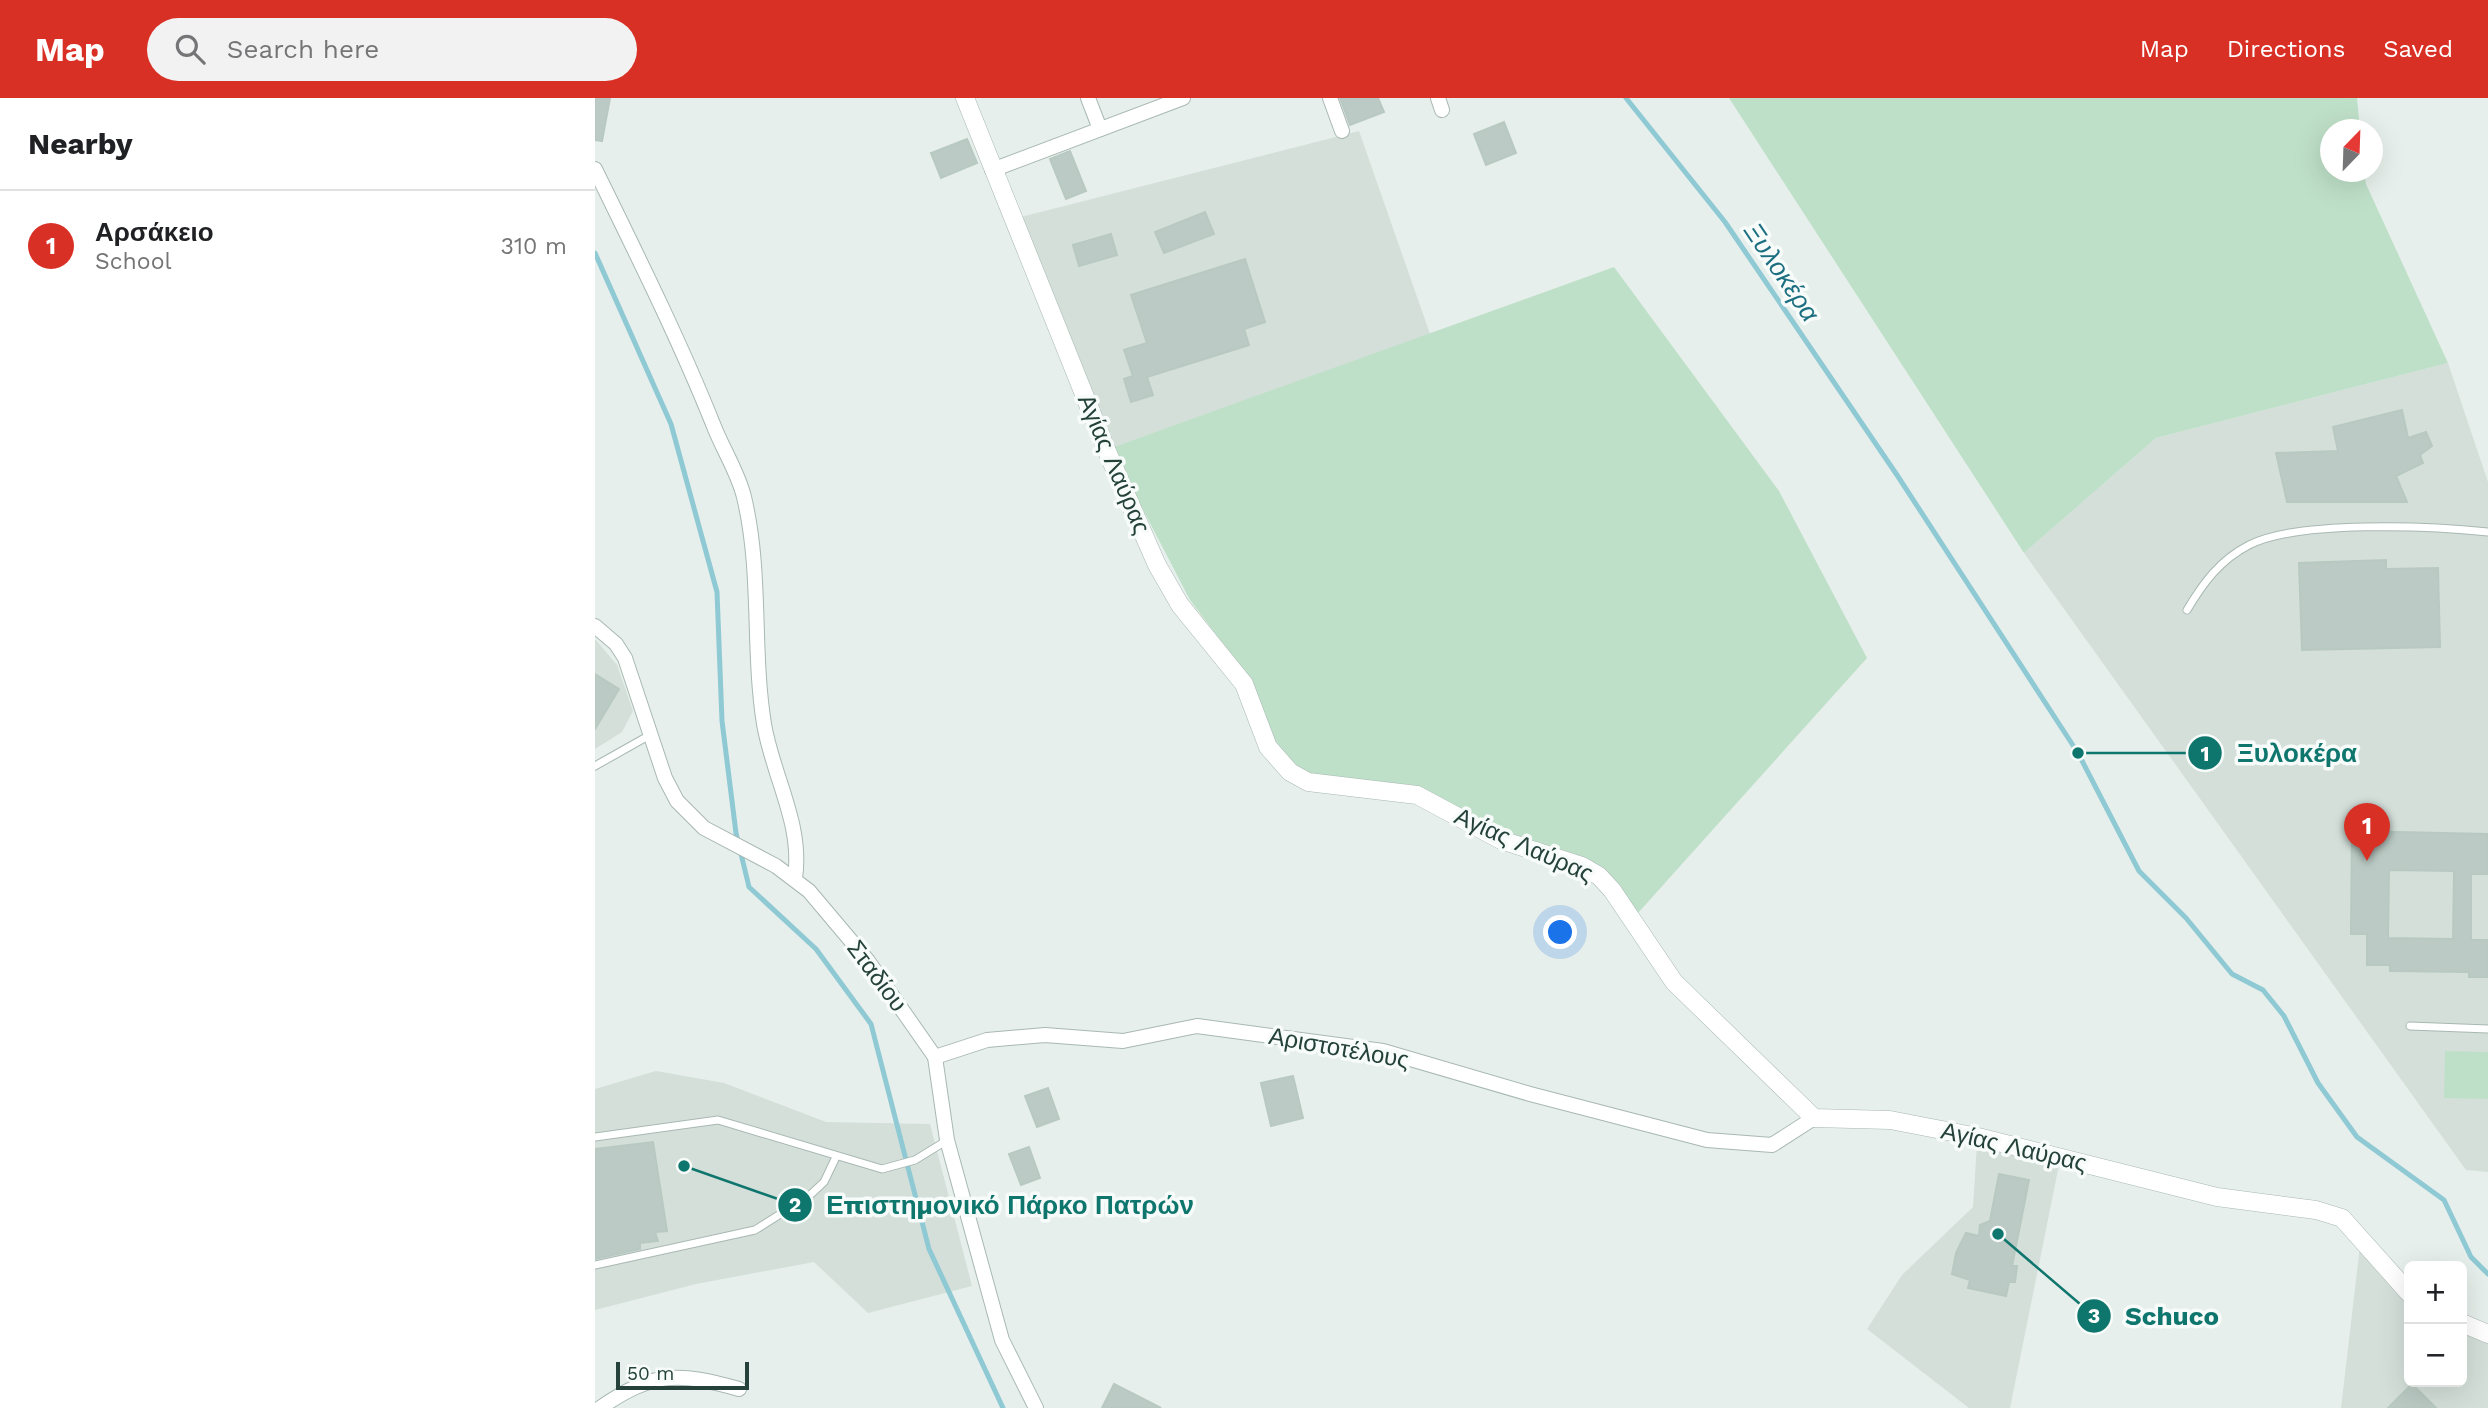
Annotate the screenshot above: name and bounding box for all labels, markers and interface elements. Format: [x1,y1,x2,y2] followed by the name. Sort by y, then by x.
[147,18,637,81] search box
[35,30,105,69] text: Map
[171,30,209,68] icon: search
[227,34,379,64] text: Search here
[2140,35,2189,63] text: Map
[2227,35,2345,63] text: Directions
[2383,35,2453,63] text: Saved
[2320,119,2383,182] north arrow
[28,126,133,161] text: Nearby
[1738,216,1826,328] water label: Ξυλοκέρα
[95,217,214,247] text: Αρσάκειο
[46,233,56,260] text: 1
[501,233,567,260] text: 310 m
[95,248,172,275] text: School
[1072,390,1156,538] street label: Αγίας Λαύρας
[2188,730,2371,777] callout: Ξυλοκέρα
[2237,738,2357,768] text: Ξυλοκέρα
[2200,741,2210,766] text: 1
[1450,802,1598,888] street label: Αγίας Λαύρας
[2344,803,2390,861] pin: 1
[1543,915,1577,949] your location
[841,935,913,1017] street label: Σταδίου
[1267,1022,1411,1074] street label: Αριστοτέλους
[1938,1117,2090,1177] street label: Αγίας Λαύρας
[778,1181,1208,1228] callout: Επιστημονικό Πάρκο Πατρών
[826,1190,1194,1220] text: Επιστημονικό Πάρκο Πατρών
[789,1192,801,1217] text: 2
[2404,1261,2467,1387] map controls
[2404,1261,2467,1324] button: +
[2076,1292,2233,1339] callout: Schuco
[2125,1301,2219,1331] text: Schuco
[2088,1303,2100,1328] text: 3
[2404,1324,2467,1387] button: −
[616,1359,749,1391] scale bar
[627,1362,674,1385] text: 50 m

